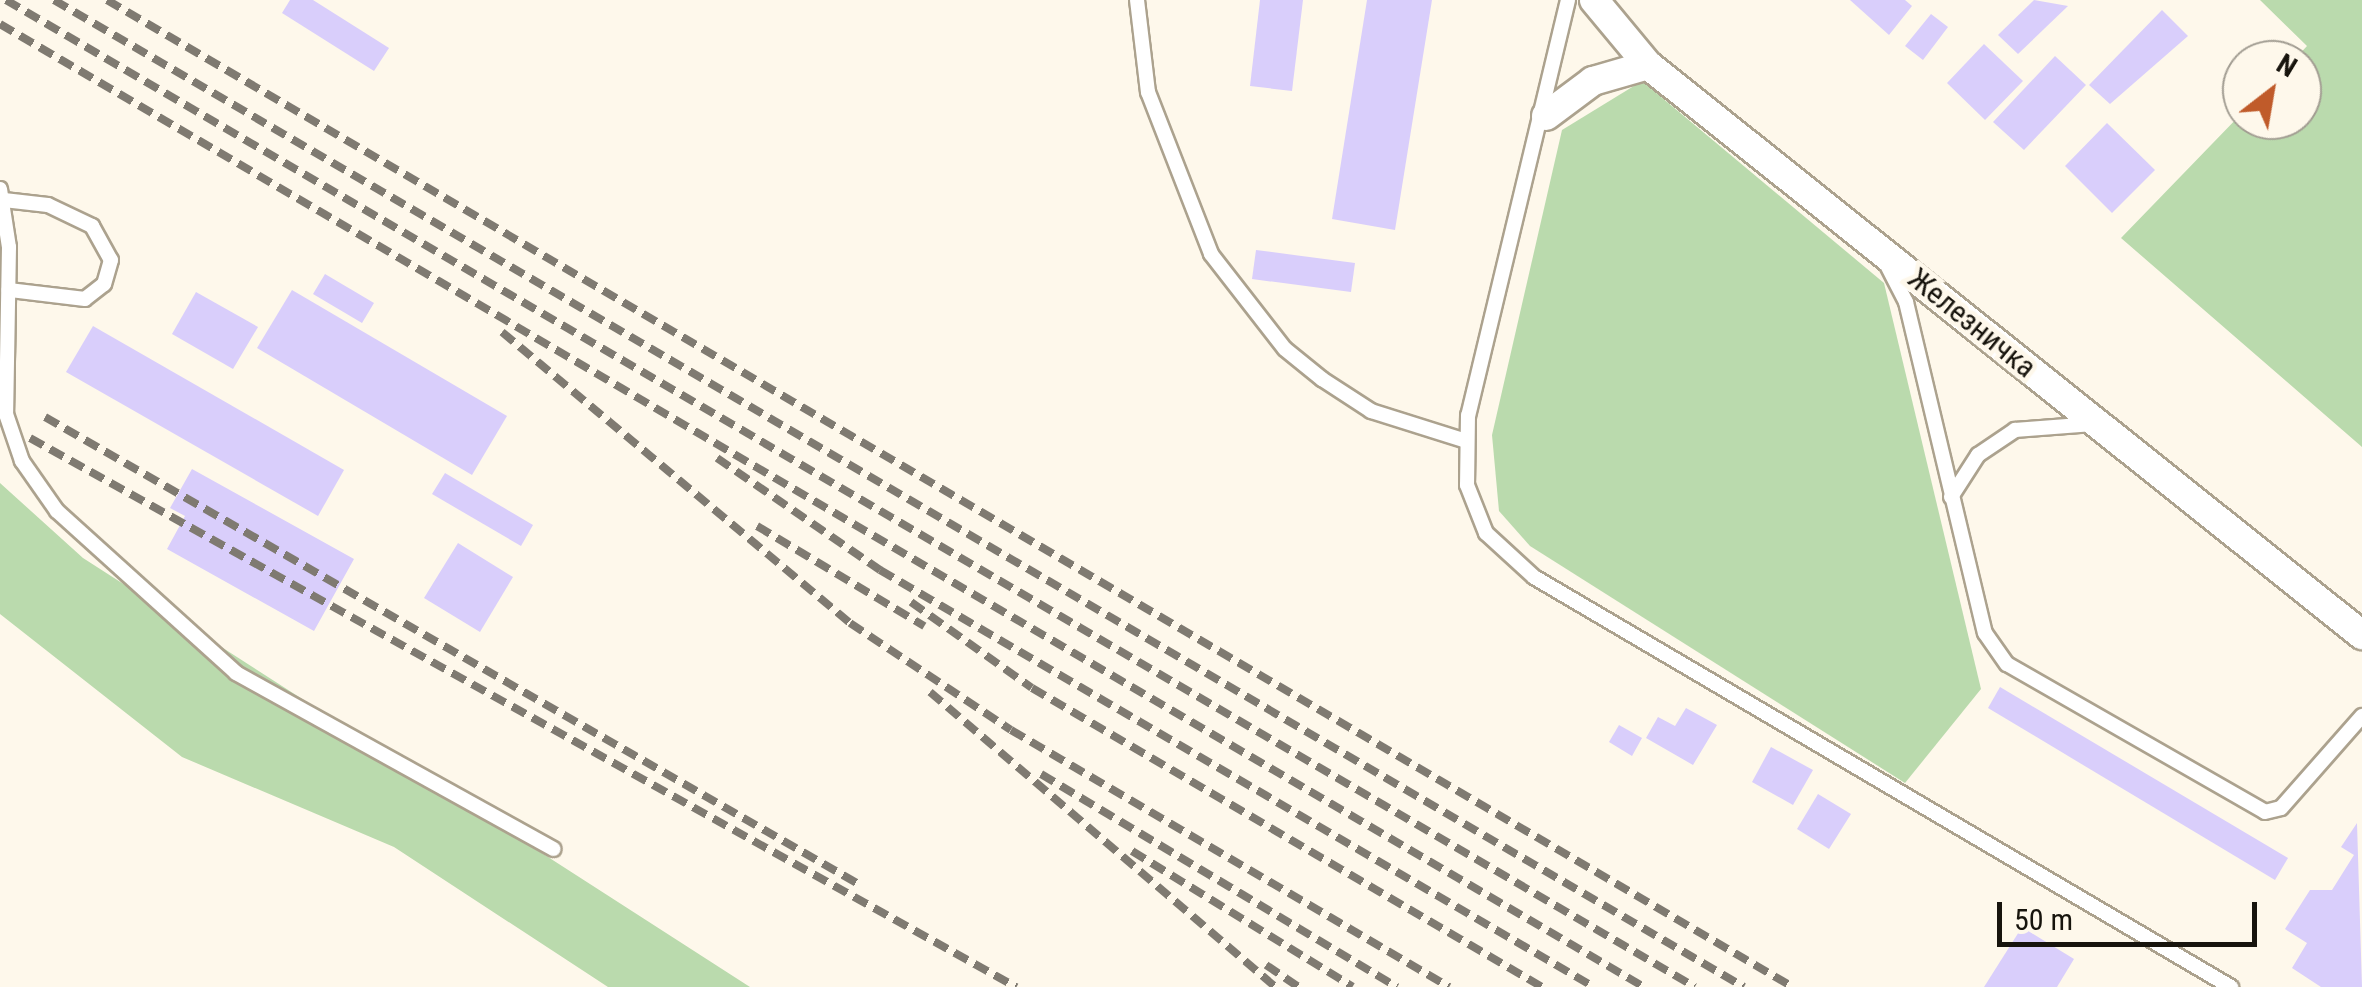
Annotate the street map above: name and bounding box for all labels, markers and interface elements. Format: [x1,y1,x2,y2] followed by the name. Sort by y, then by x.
[2222,40,2322,140] north arrow
[2271,47,2303,84] text: N
[1901,261,2043,385] street label: Железничка
[2002,882,2262,944] scale bar
[2014,902,2073,937] text: 50 m

